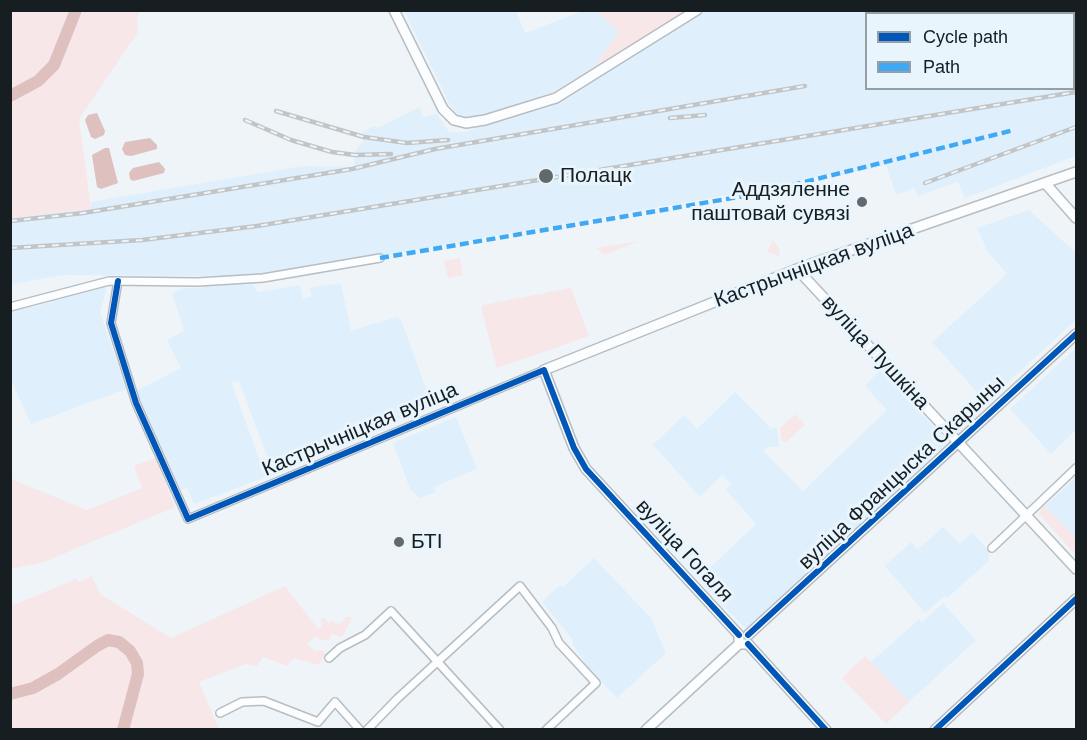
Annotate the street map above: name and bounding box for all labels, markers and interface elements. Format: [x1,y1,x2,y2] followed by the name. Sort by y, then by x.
[865,12,1075,90] legend
[923,27,1008,47] text: Cycle path
[923,57,960,77] text: Path
[560,163,631,189] place label: Полацк
[537,167,555,185] marker: Полацк
[691,177,850,227] place label: Аддзяленне паштовай сувязі
[855,195,869,209] marker: Аддзяленне паштовай сувязі
[711,218,917,314] street label: Кастрычніцкая вуліца
[816,291,934,415] street label: вуліца Пушкіна
[794,371,1010,575] street label: вуліца Францыска Скарыны
[258,377,462,483] street label: Кастрычніцкая вуліца
[630,494,738,608] street label: вуліца Гогаля
[411,529,442,555] place label: БТІ
[392,535,406,549] marker: БТІ

